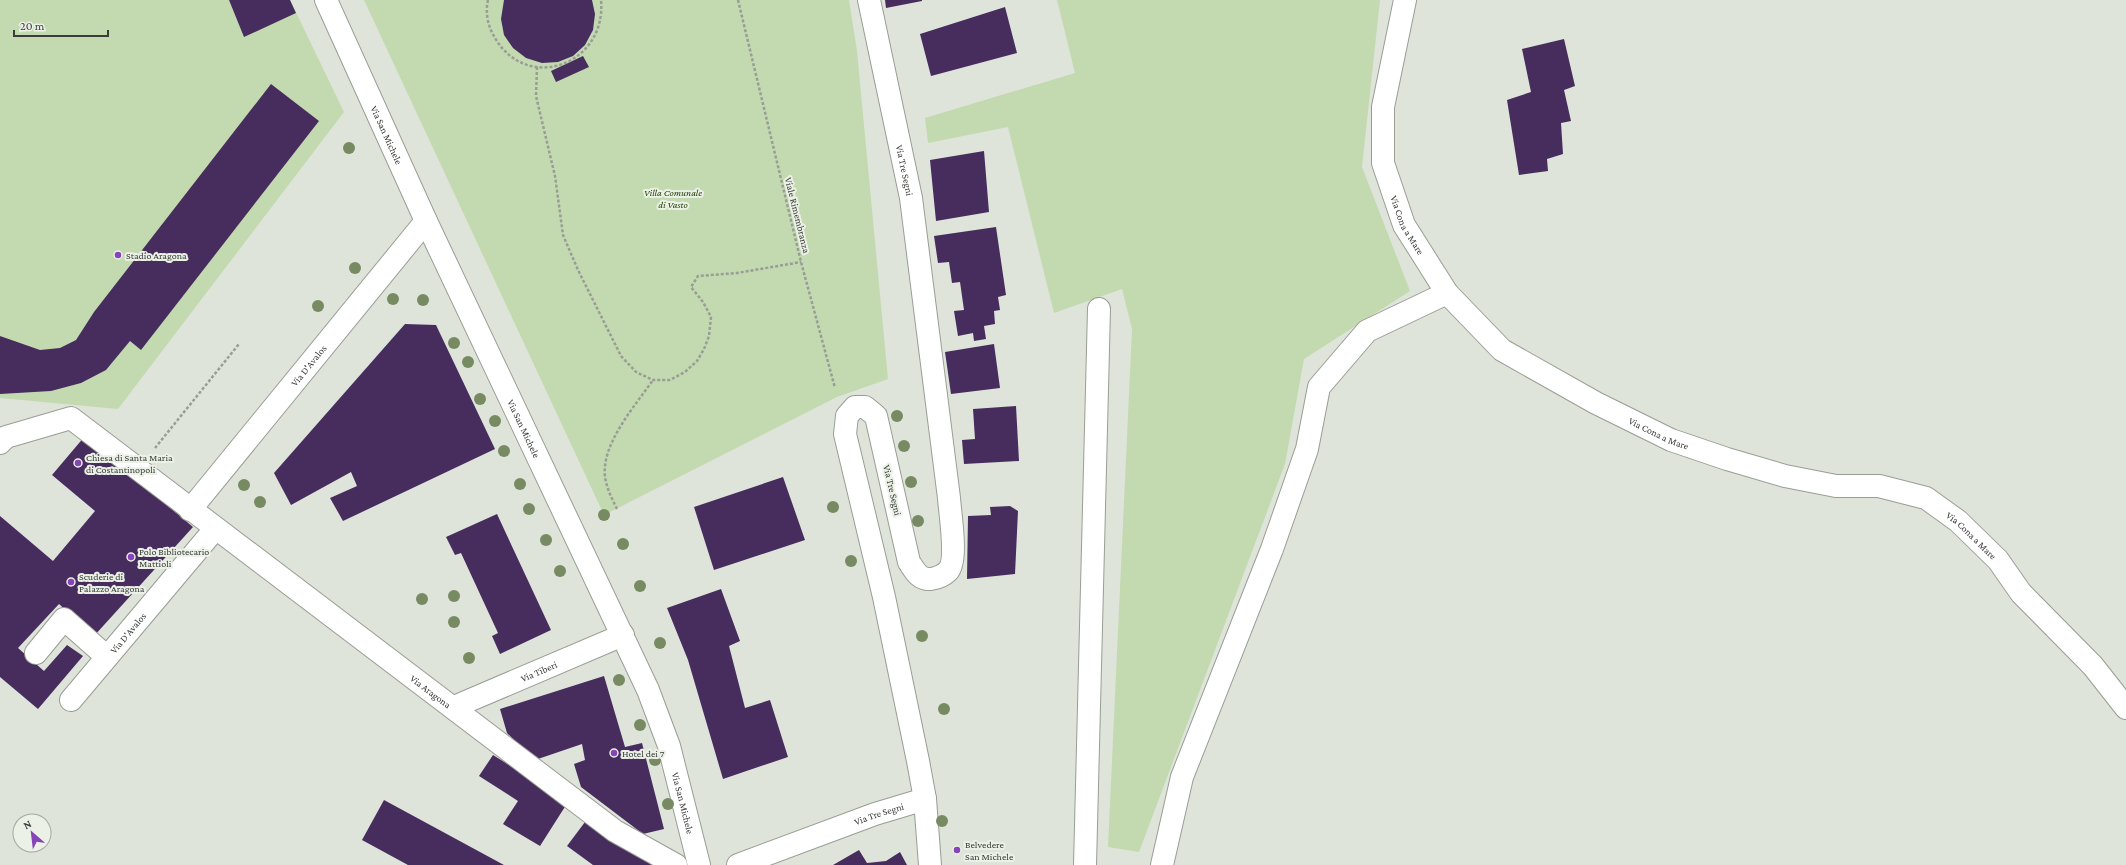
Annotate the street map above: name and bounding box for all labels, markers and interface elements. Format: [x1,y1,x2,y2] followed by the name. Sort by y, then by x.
[14,12,108,38] scale bar
[20,19,45,33] text: 20 m
[369,104,405,167] street label: Via San Michele
[894,144,915,197] street label: Via Tre Segni
[783,176,812,254] street label: Viale Rimembranza
[644,187,702,210] park label: Villa Comunale di Vasto
[1388,194,1427,257] street label: Via Cona a Mare
[113,250,123,260] marker: Stadio Aragona
[126,250,187,261] place label: Stadio Aragona
[289,343,329,388] street label: Via D'Avalos
[505,398,542,460] street label: Via San Michele
[1627,415,1691,452] street label: Via Cona a Mare
[86,452,173,475] place label: Chiesa di Santa Maria di Costantinopoli
[73,458,83,468] marker: Chiesa di Santa Maria di Costantinopoli
[881,464,904,517] street label: Via Tre Segni
[1944,510,1999,562] street label: Via Cona a Mare
[139,546,209,569] place label: Polo Bibliotecario Mattioli
[126,552,136,562] marker: Polo Bibliotecario Mattioli
[79,571,145,594] place label: Scuderie di Palazzo Aragona
[66,577,76,587] marker: Scuderie di Palazzo Aragona
[108,610,148,656] street label: Via D'Avalos
[519,659,559,684] street label: Via Tiberi
[408,673,453,711] street label: Via Aragona
[609,748,619,758] marker: Hotel dei 7
[622,748,665,759] place label: Hotel dei 7
[670,771,696,836] street label: Via San Michele
[853,801,905,827] street label: Via Tre Segni
[12,813,52,853] north arrow
[21,817,34,831] text: N
[965,839,1014,862] place label: Belvedere San Michele
[952,845,962,855] marker: Belvedere San Michele

